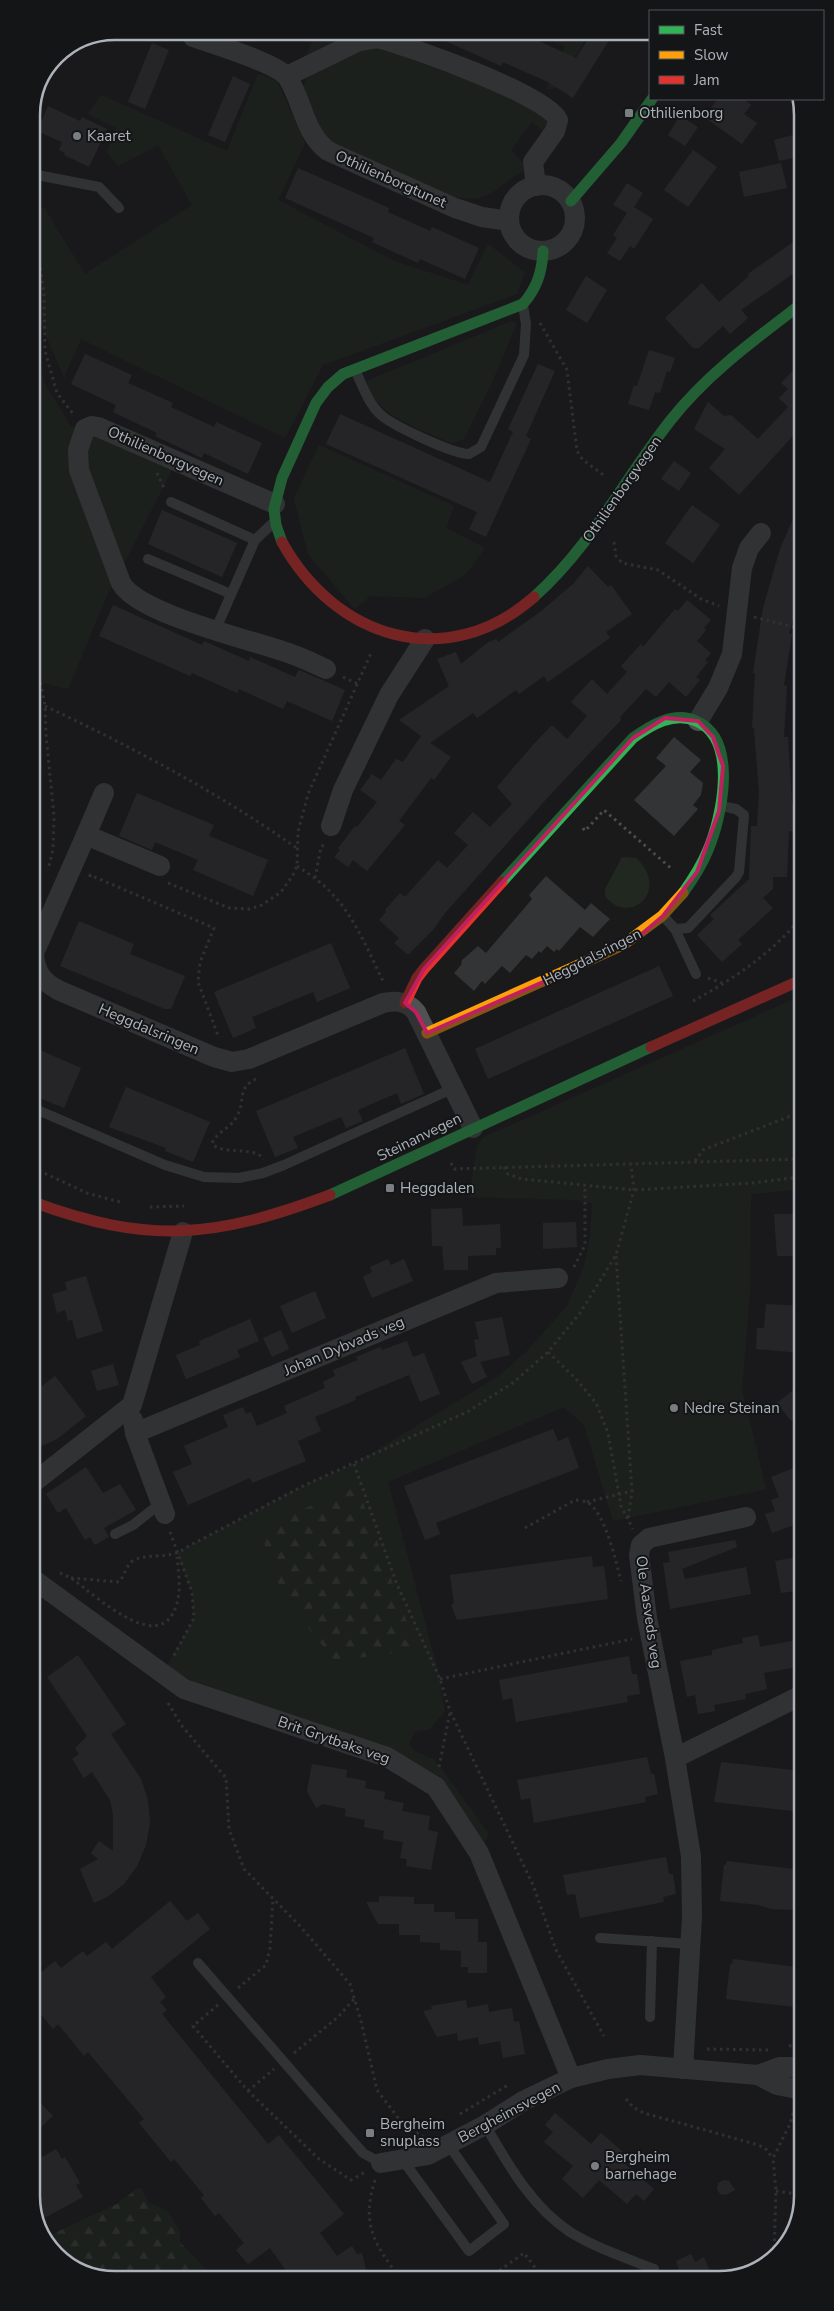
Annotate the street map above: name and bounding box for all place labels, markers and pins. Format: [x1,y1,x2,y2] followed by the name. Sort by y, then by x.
[639,103,723,123] place label: Othilienborg
[623,107,635,119] marker: Othilienborg
[87,126,132,146] place label: Kaaret
[71,130,83,142] marker: Kaaret
[400,1178,475,1198] place label: Heggdalen
[384,1182,396,1194] marker: Heggdalen
[684,1398,780,1418] place label: Nedre Steinan
[668,1402,680,1414] marker: Nedre Steinan
[380,2114,445,2151] place label: Bergheim snuplass
[364,2127,376,2139] marker: Bergheim snuplass
[605,2147,677,2184] place label: Bergheim barnehage
[589,2160,601,2172] marker: Bergheim barnehage

